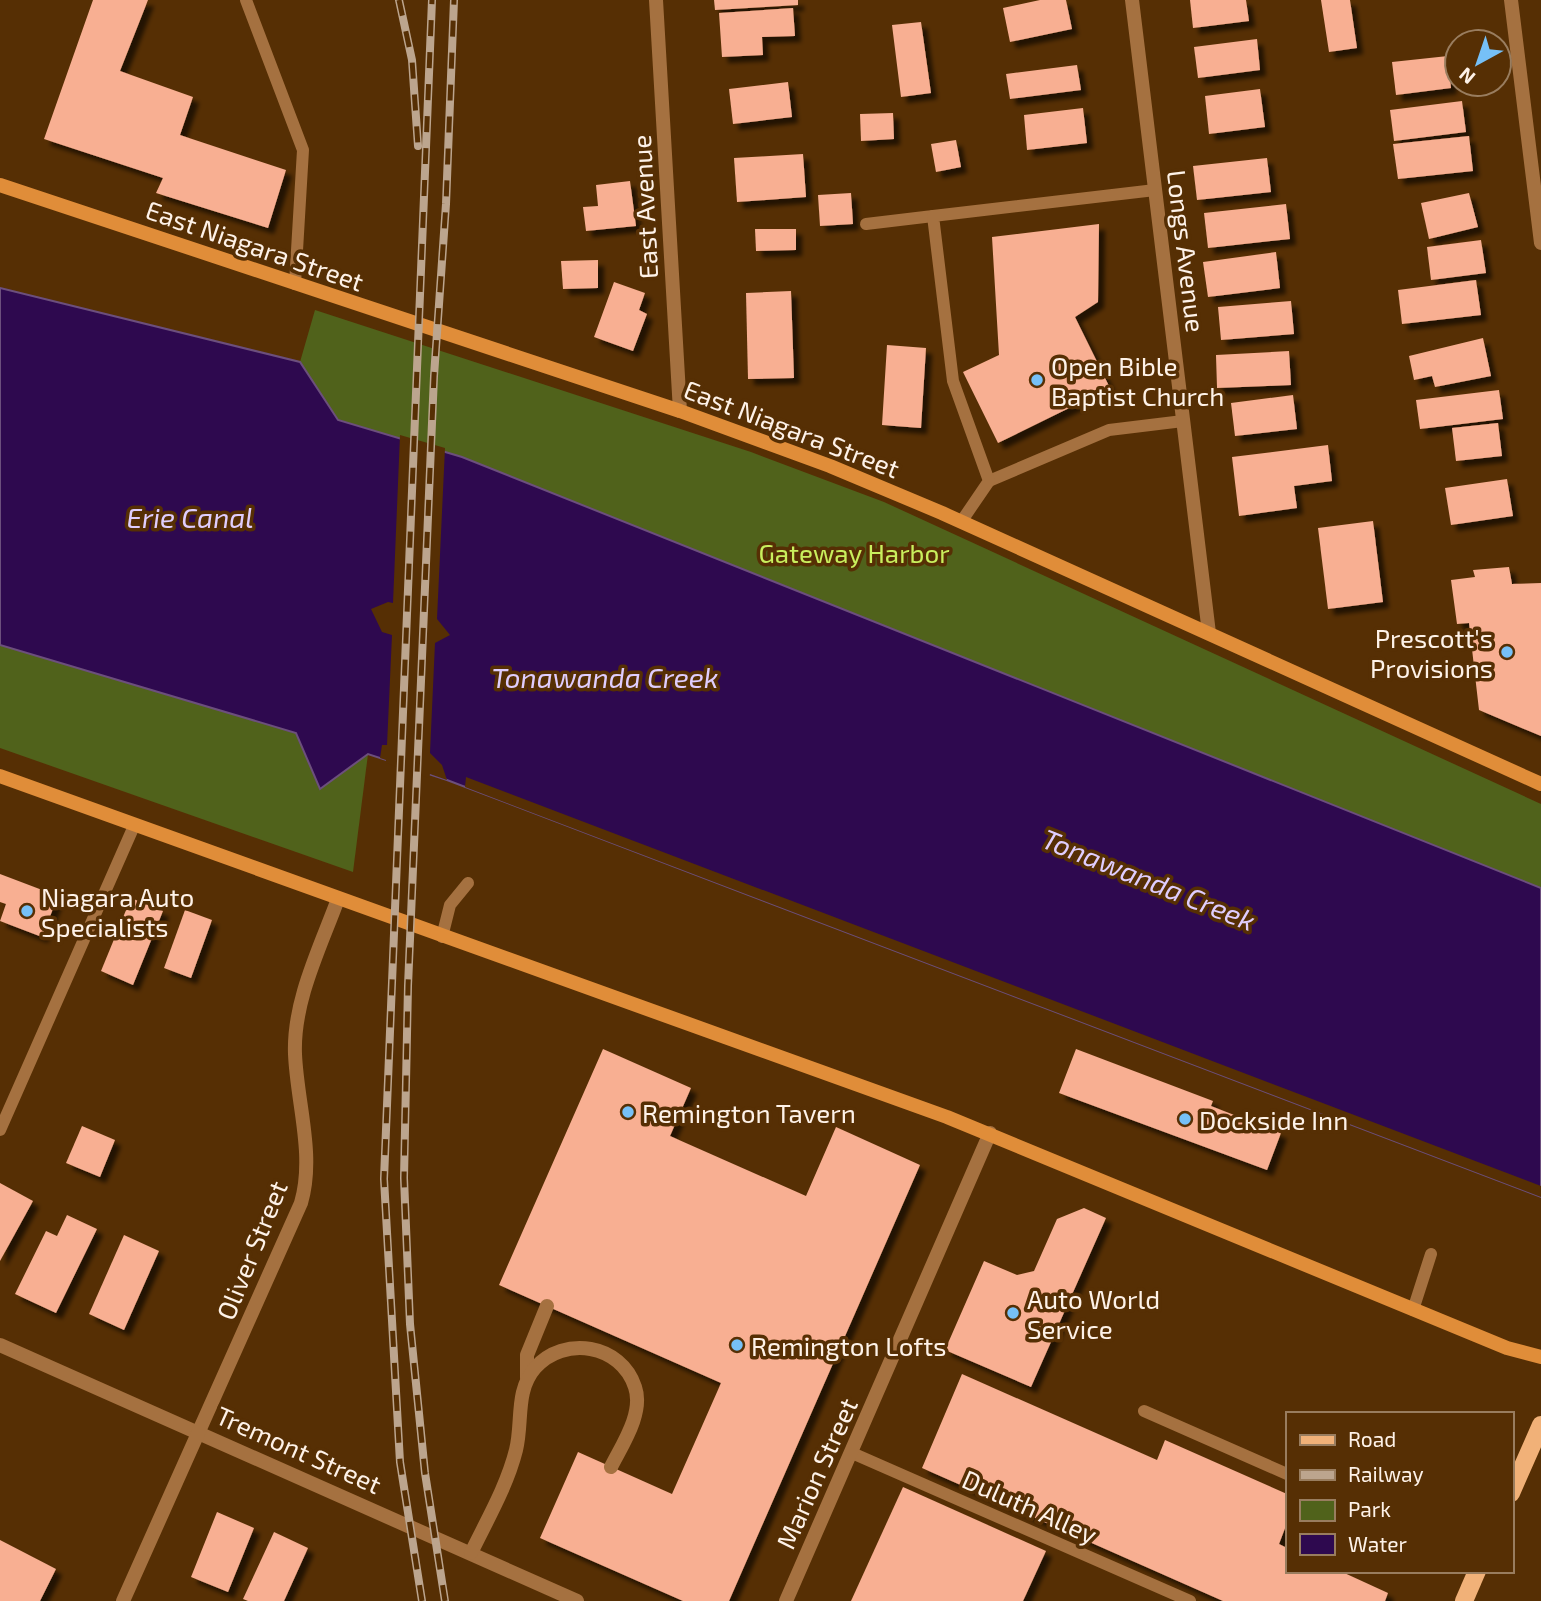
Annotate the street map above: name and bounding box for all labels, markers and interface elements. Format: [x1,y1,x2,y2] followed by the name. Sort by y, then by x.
[1443,28,1513,98] north arrow
[1454,63,1479,90] text: N
[625,134,663,280] street label: East Avenue
[1162,168,1212,334] street label: Longs Avenue
[142,193,368,297] street label: East Niagara Street
[1051,350,1224,411] place label: Open Bible Baptist Church
[1029,372,1045,388] marker: Open Bible Baptist Church
[680,373,904,483] street label: East Niagara Street
[126,500,254,534] water label: Erie Canal
[758,537,950,568] park label: Gateway Harbor
[1370,622,1493,683] place label: Prescott's Provisions
[1499,644,1515,660] marker: Prescott's Provisions
[492,660,718,694] water label: Tonawanda Creek
[1037,821,1261,937] water label: Tonawanda Creek
[41,881,194,942] place label: Niagara Auto Specialists
[19,903,35,919] marker: Niagara Auto Specialists
[642,1097,856,1128] place label: Remington Tavern
[620,1104,636,1120] marker: Remington Tavern
[1199,1104,1348,1135] place label: Dockside Inn
[1177,1111,1193,1127] marker: Dockside Inn
[209,1176,293,1324] street label: Oliver Street
[1027,1283,1160,1344] place label: Auto World Service
[1005,1305,1021,1321] marker: Auto World Service
[751,1330,946,1361] place label: Remington Lofts
[729,1337,745,1353] marker: Remington Lofts
[769,1393,863,1553] street label: Marion Street
[212,1399,386,1499] street label: Tremont Street
[1286,1412,1513,1573] legend
[1348,1426,1396,1451] text: Road
[1348,1461,1424,1486] text: Railway
[958,1463,1102,1550] street label: Duluth Alley
[1348,1496,1391,1521] text: Park
[1348,1531,1407,1556] text: Water

